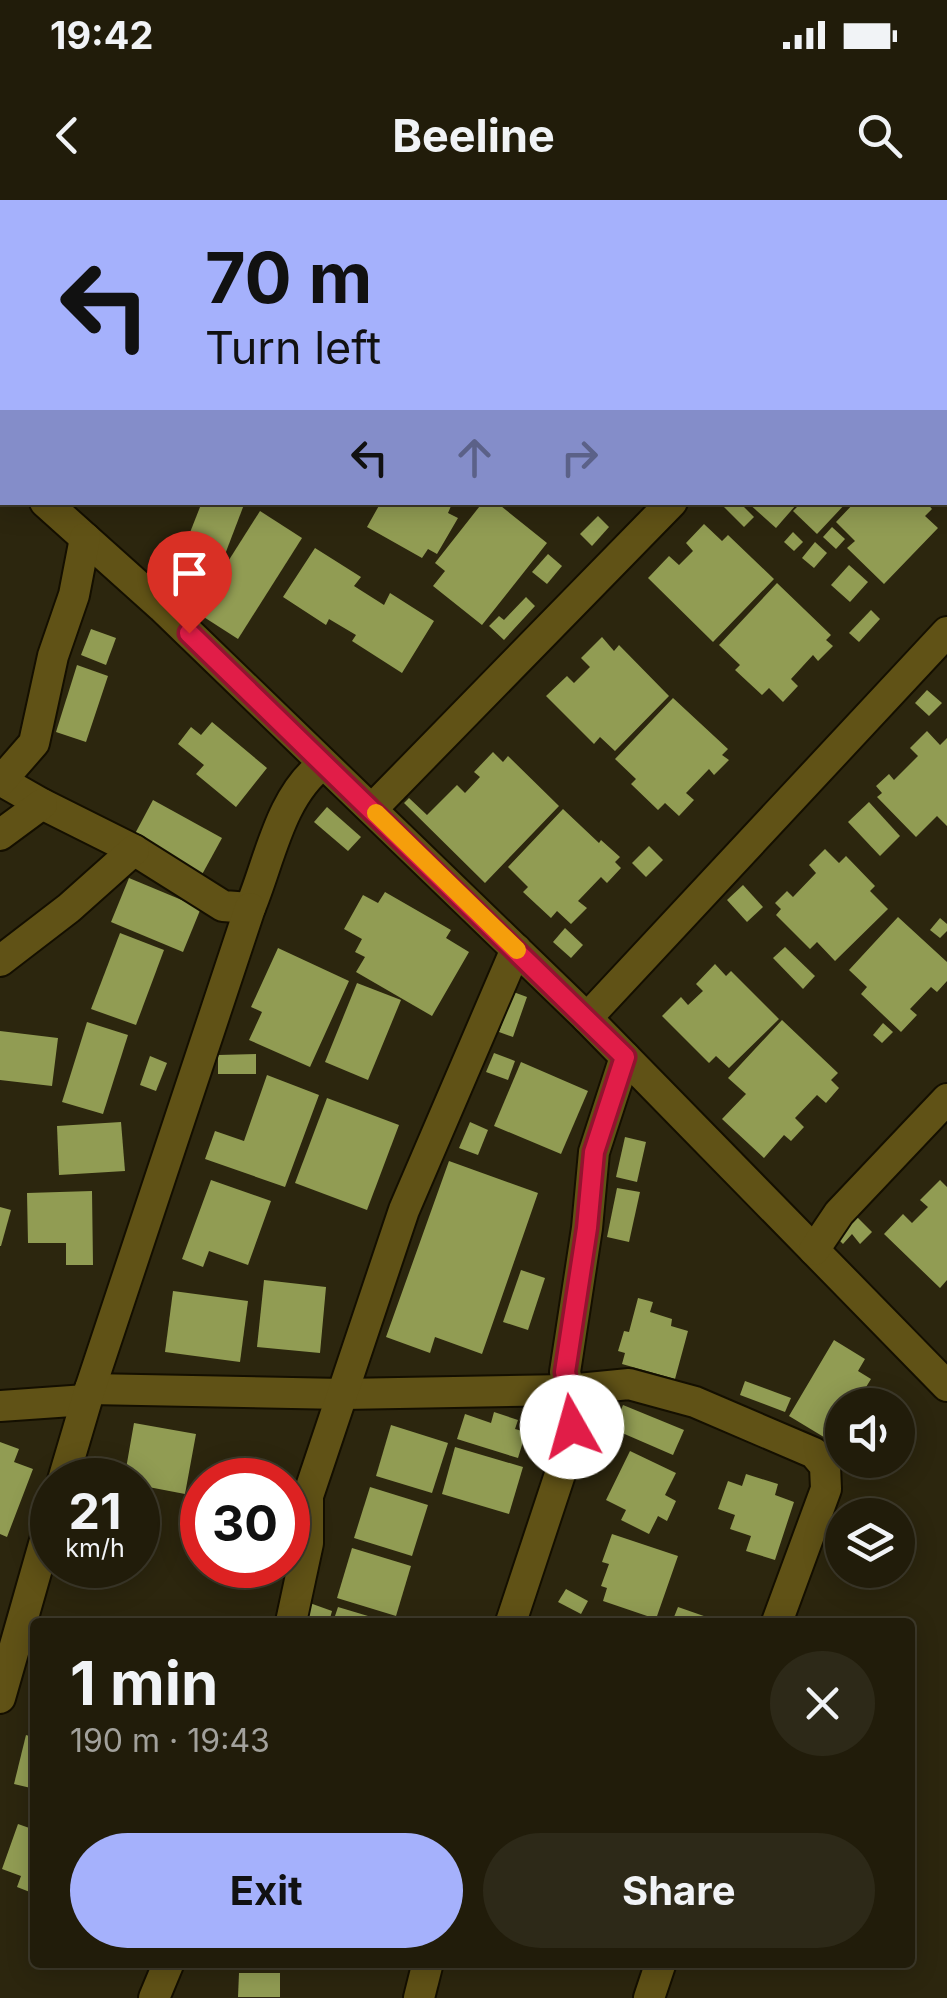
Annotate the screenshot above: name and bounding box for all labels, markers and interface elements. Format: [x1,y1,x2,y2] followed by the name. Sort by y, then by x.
[50,12,153,58] text: 19:42
[40,108,95,163] icon: back
[392,108,555,163] text: Beeline
[852,108,907,163] icon: search
[205,235,372,320] text: 70 m
[40,240,170,370] icon: left
[205,320,381,375] text: Turn left
[342,430,397,485] icon: left
[447,430,502,485] icon: ahead
[552,430,607,485] icon: right
[147,531,232,634] pin
[162,546,217,601] icon: arrive
[520,1375,624,1479] position arrow
[825,1388,915,1588] map controls
[825,1388,915,1478] button: sound
[180,1458,310,1588] speed limit sign: 30
[68,1481,122,1541] text: 21
[825,1498,915,1588] button: layers
[65,1533,125,1563] text: km/h
[70,1647,218,1719] text: 1 min
[770,1651,875,1756] button: close
[70,1721,270,1760] text: 190 m · 19:43
[70,1833,463,1948] button: Exit
[483,1833,875,1948] button: Share

